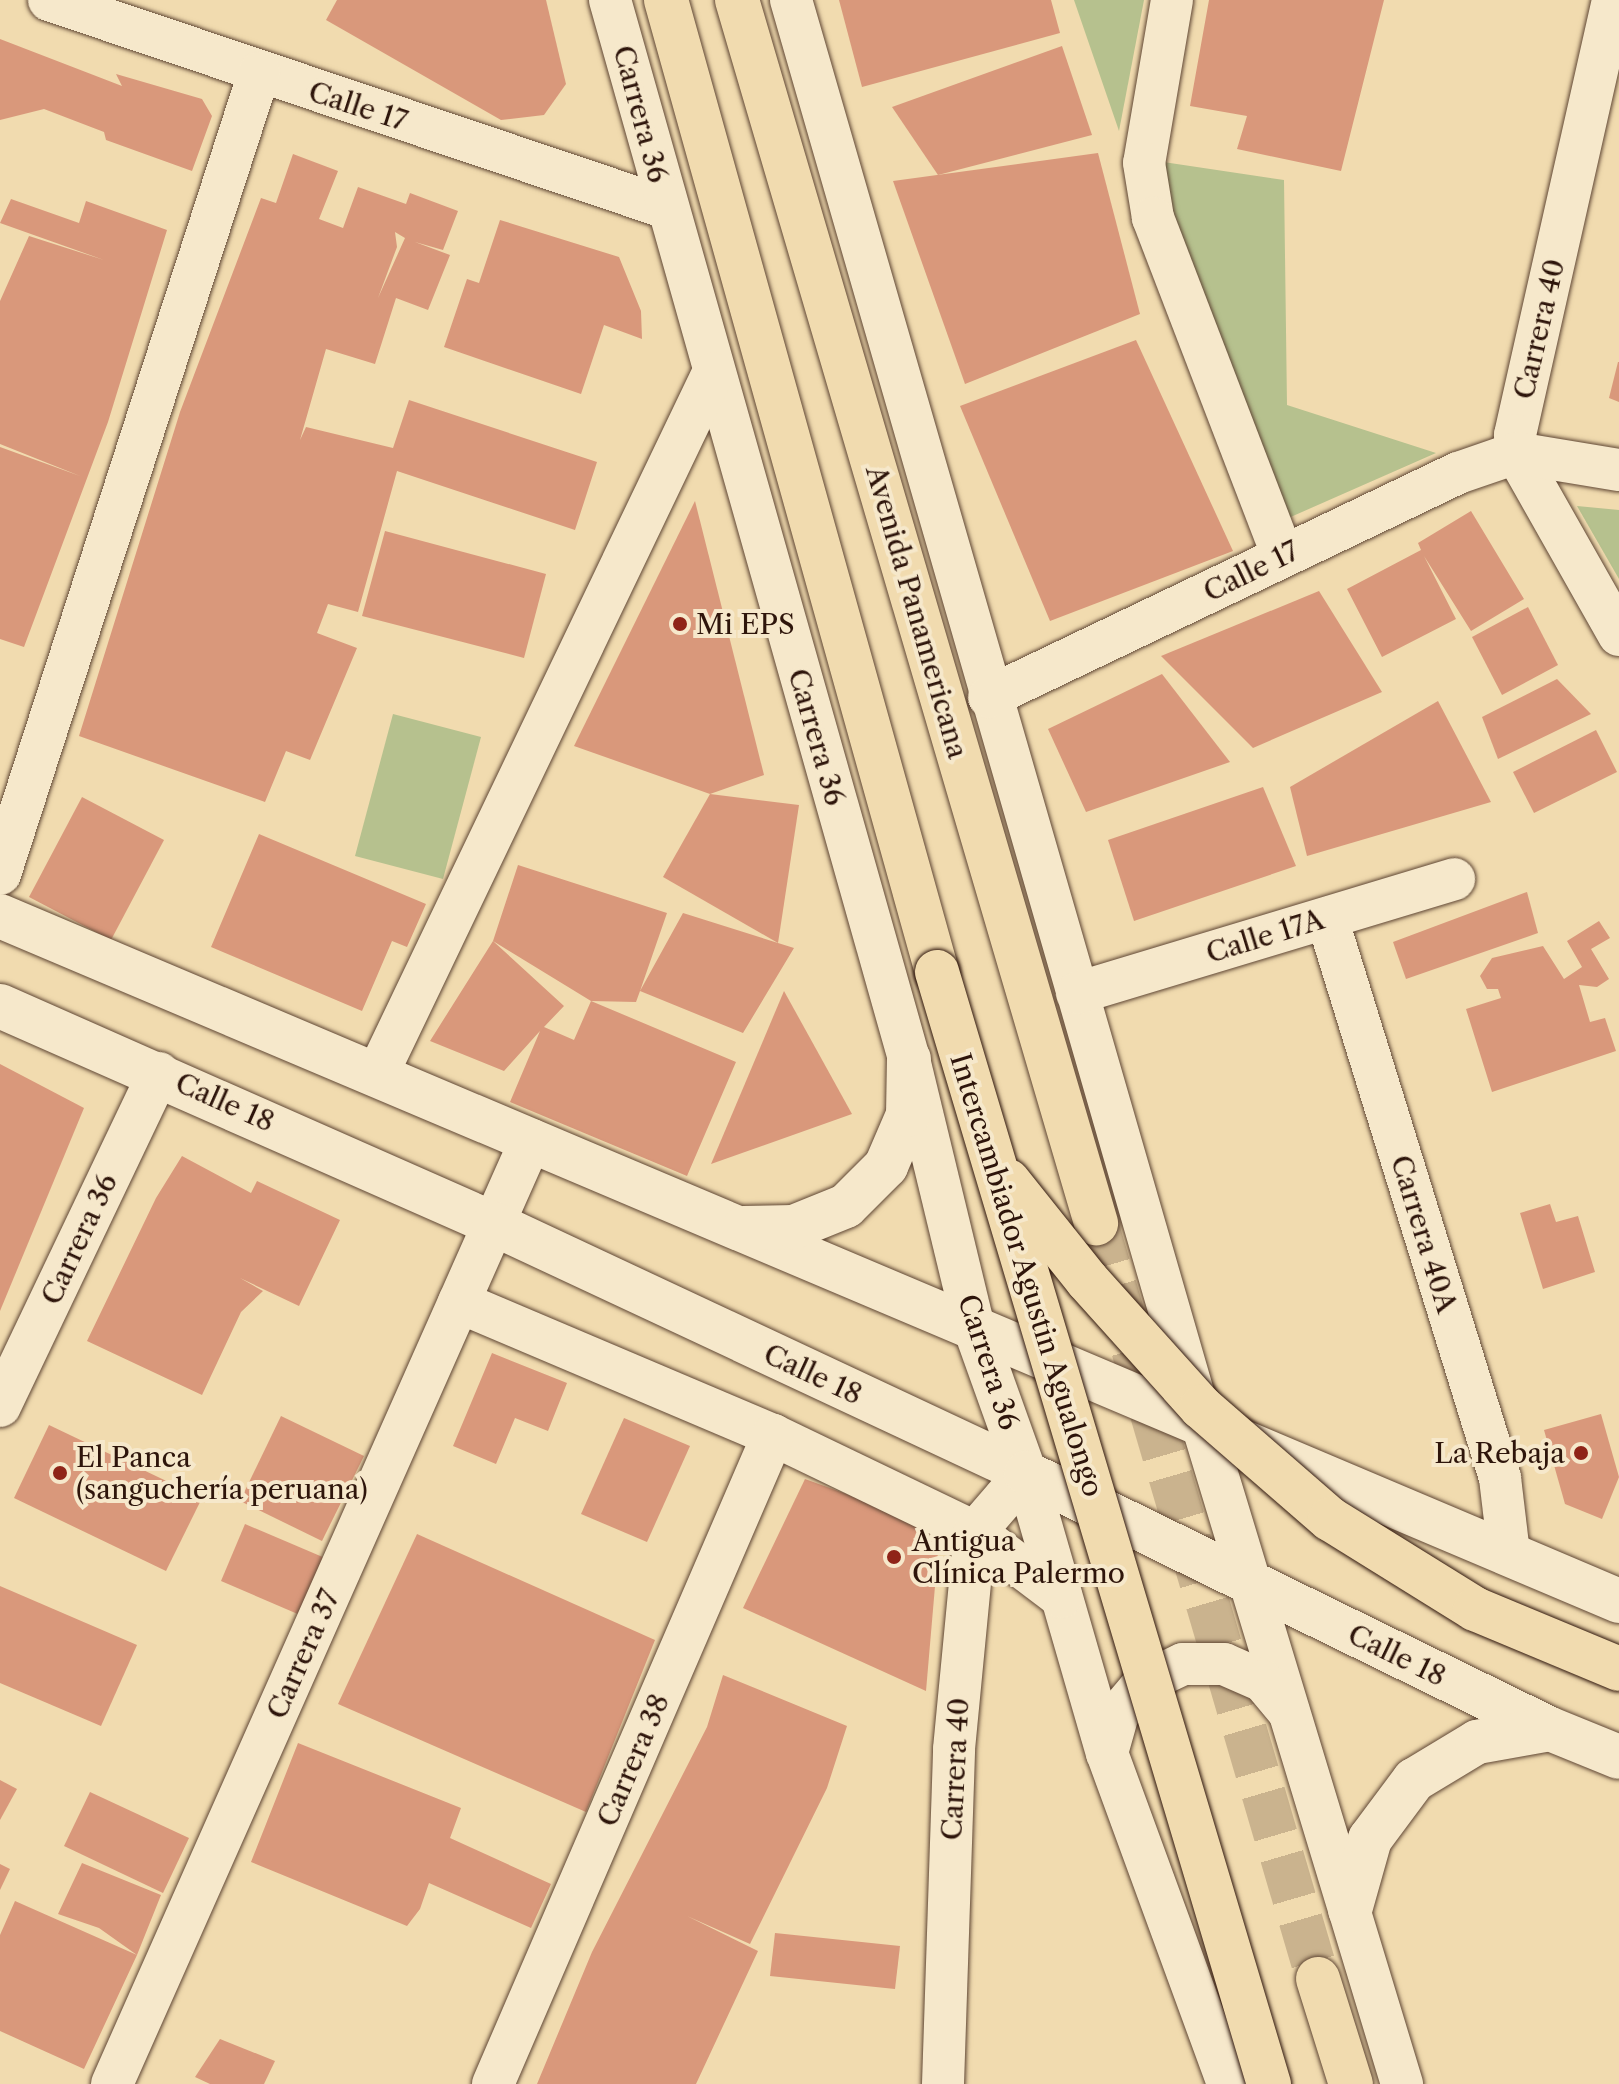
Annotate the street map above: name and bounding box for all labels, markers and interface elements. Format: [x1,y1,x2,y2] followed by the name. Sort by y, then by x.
[607,42,675,186] street label: Carrera 36
[304,74,412,138] street label: Calle 17
[1507,256,1571,402] street label: Carrera 40
[859,462,975,762] street label: Avenida Panamericana
[1198,534,1304,608] street label: Calle 17
[696,607,795,641] place label: Mi EPS
[671,615,689,633] marker: Mi EPS
[781,665,853,809] street label: Carrera 36
[1202,902,1328,970] street label: Calle 17A
[943,1048,1111,1502] street label: Intercambiador Agustin Agualongo
[170,1065,280,1139] street label: Calle 18
[1384,1151,1464,1317] street label: Carrera 40A
[34,1168,124,1310] street label: Carrera 36
[951,1290,1027,1434] street label: Carrera 36
[759,1337,867,1411] street label: Calle 18
[1434,1436,1565,1470] place label: La Rebaja
[76,1440,368,1506] place label: El Panca (sanguchería peruana)
[1572,1444,1590,1462] marker: La Rebaja
[51,1464,69,1482] marker: El Panca (sanguchería peruana)
[912,1524,1125,1590] place label: Antigua Clínica Palermo
[883,1546,905,1568] marker: Antigua Clínica Palermo
[260,1584,346,1724] street label: Carrera 37
[1343,1617,1451,1693] street label: Calle 18
[590,1688,676,1832] street label: Carrera 38
[934,1697,976,1841] street label: Carrera 40

